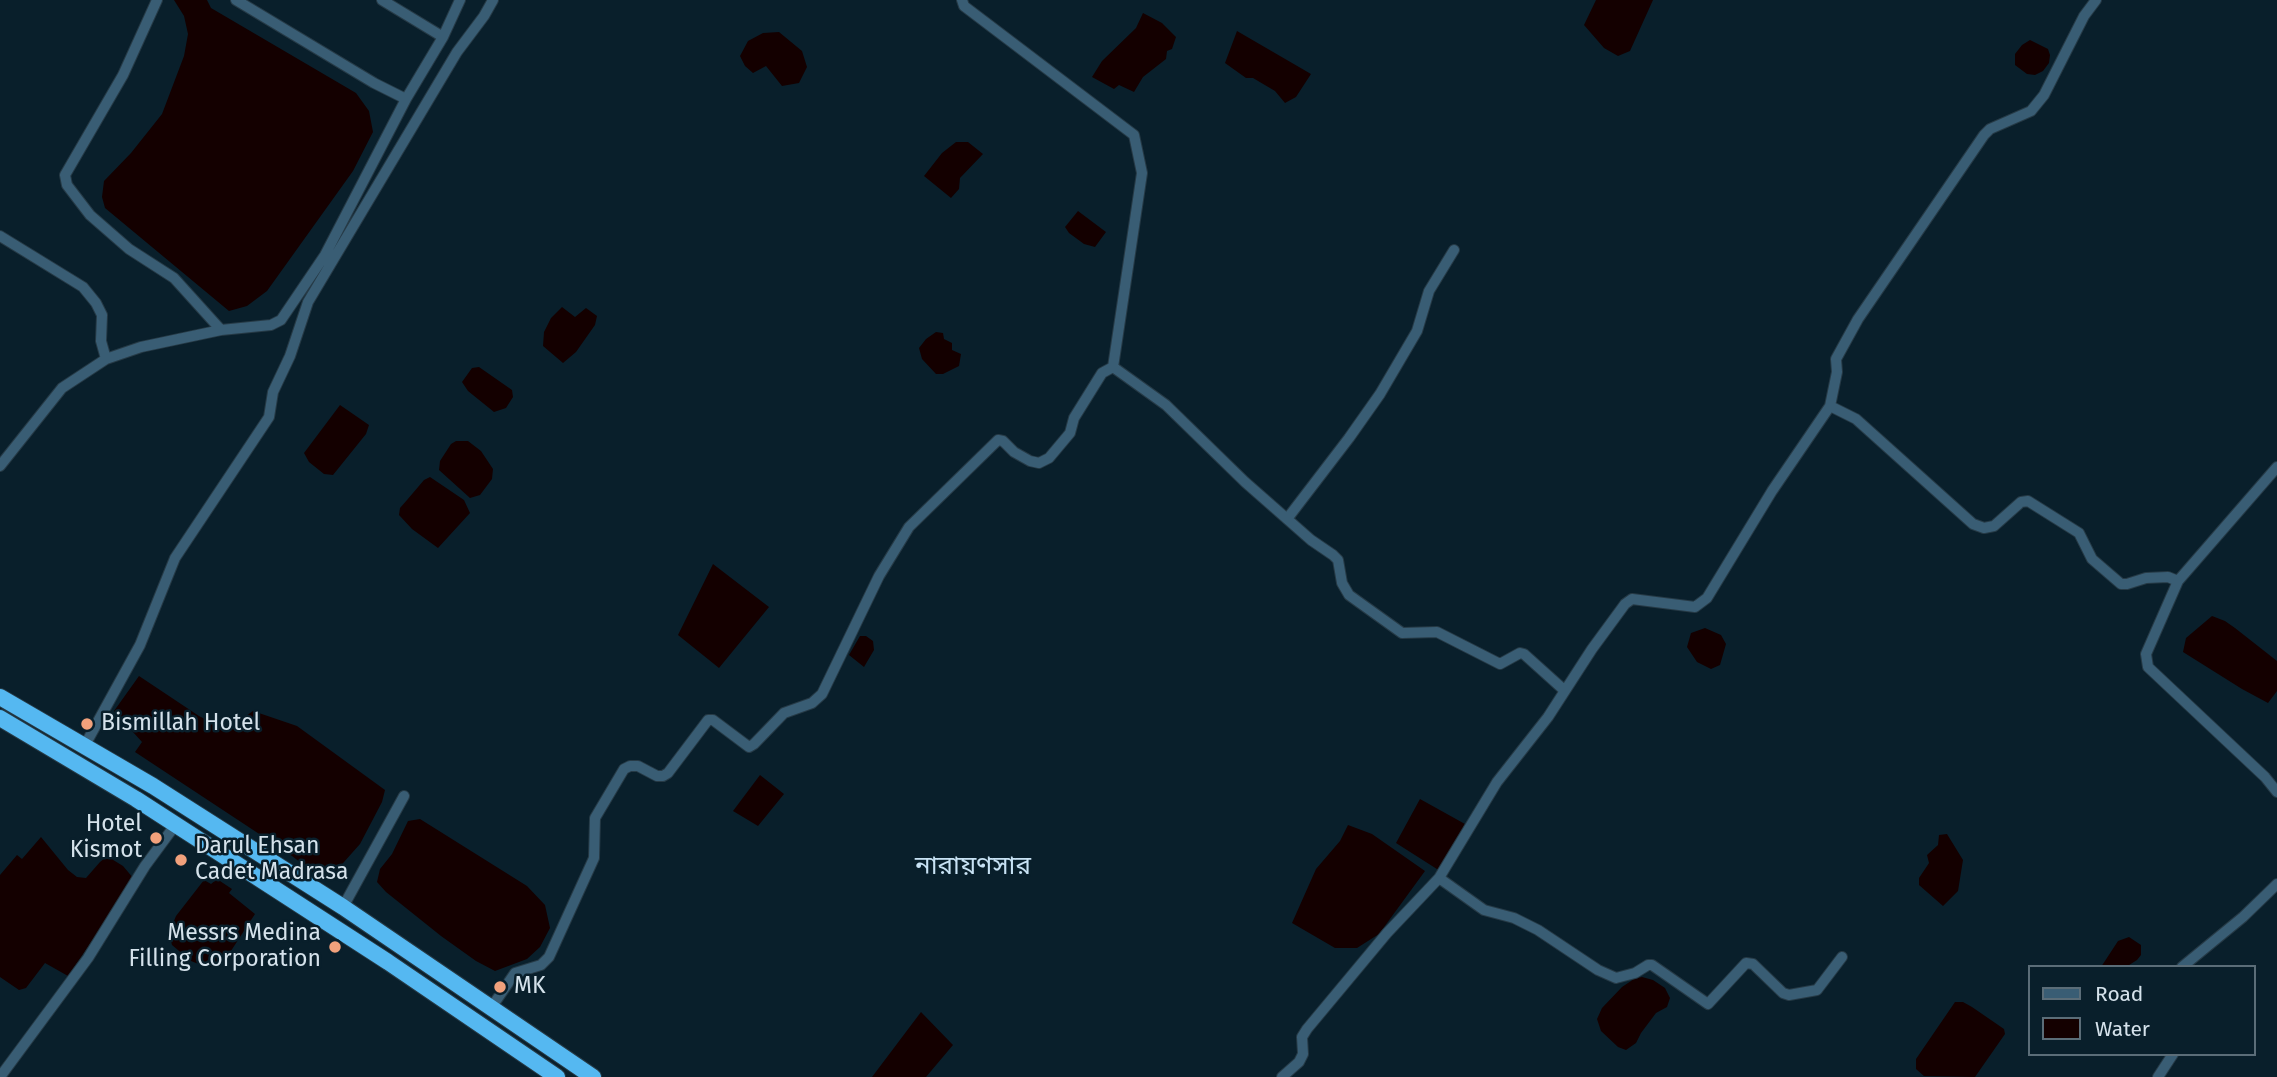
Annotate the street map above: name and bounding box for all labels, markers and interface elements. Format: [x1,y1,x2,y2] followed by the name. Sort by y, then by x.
[101,710,260,738] place label: Bismillah Hotel
[79,716,95,732] marker: Bismillah Hotel
[70,811,142,865] place label: Hotel Kismot
[148,830,164,846] marker: Hotel Kismot
[195,833,348,887] place label: Darul Ehsan Cadet Madrasa
[915,851,1031,883] district label: নারায়ণসার
[173,852,189,868] marker: Darul Ehsan Cadet Madrasa
[128,920,321,974] place label: Messrs Medina Filling Corporation
[327,939,343,955] marker: Messrs Medina Filling Corporation
[2028,965,2256,1056] legend
[514,973,545,1001] place label: MK
[492,979,508,995] marker: MK
[2095,981,2143,1007] text: Road
[2095,1016,2150,1042] text: Water

